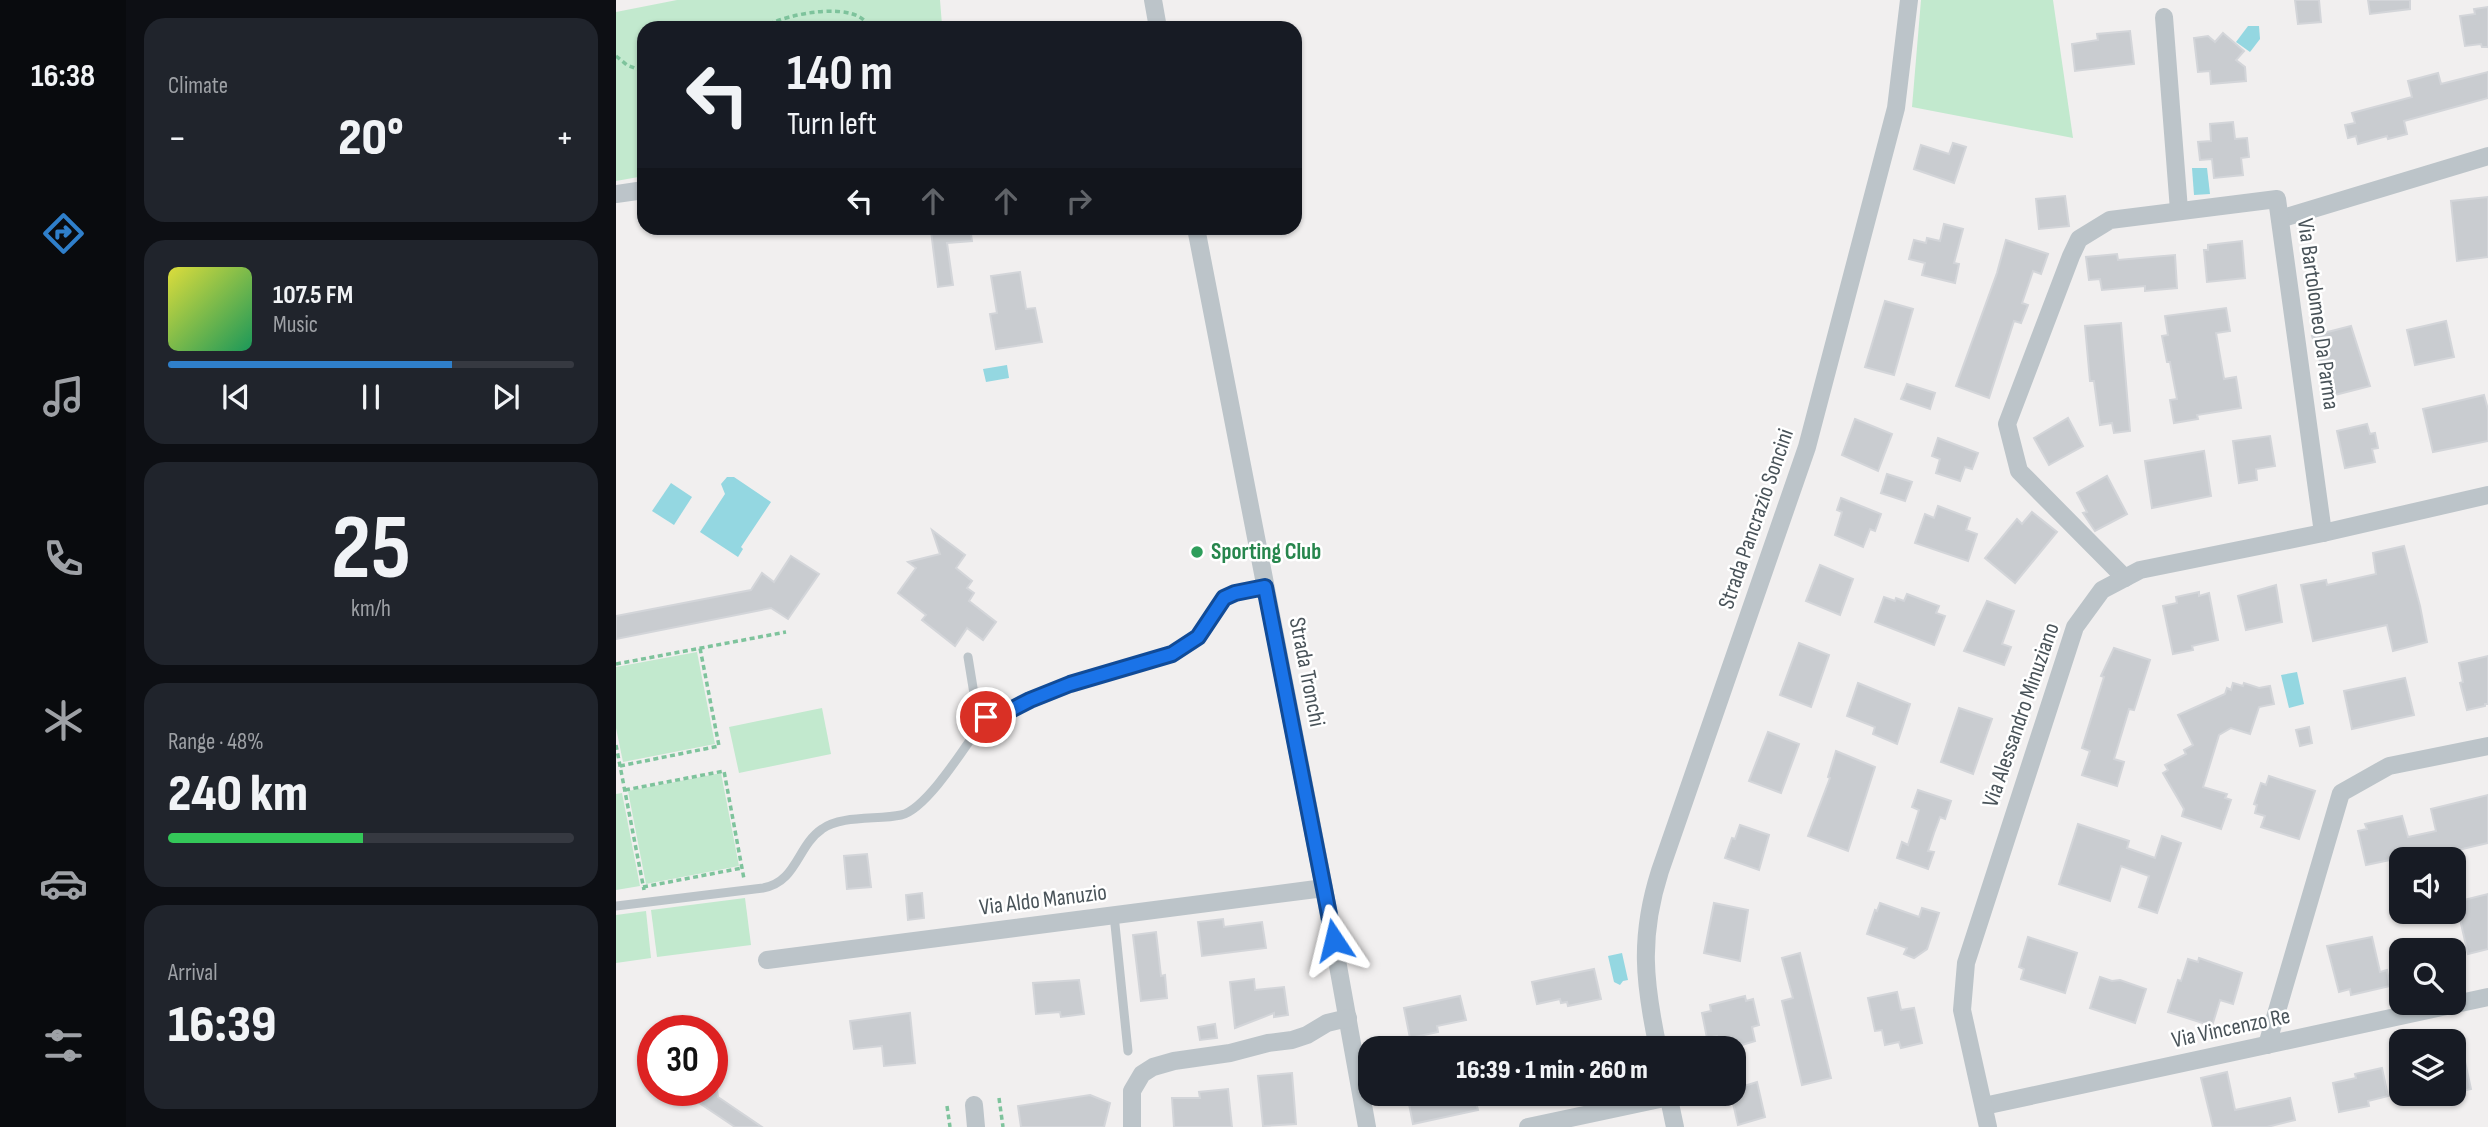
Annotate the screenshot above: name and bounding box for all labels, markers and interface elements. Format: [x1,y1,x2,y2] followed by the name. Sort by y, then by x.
[787,45,893,104] text: 140 m
[672,49,763,140] icon: left
[31,57,95,96] text: 16:38
[168,72,228,100] text: Climate
[787,105,877,144] text: Turn left
[338,107,404,170] text: 20°
[168,116,187,161] text: −
[555,116,574,161] text: +
[841,182,879,220] icon: left
[914,182,952,220] icon: ahead
[987,182,1025,220] icon: ahead
[1060,182,1098,220] icon: right
[39,209,88,258] icon: directions
[2291,217,2345,411] street label: Via Bartolomeo Da Parma
[273,280,353,311] text: 107.5 FM
[273,311,318,339] text: Music
[39,372,88,421] icon: music
[217,378,255,416] icon: previous
[352,378,390,416] icon: pause
[487,378,525,416] icon: next
[1712,425,1800,613] street label: Strada Pancrazio Soncini
[331,495,411,604] text: 25
[39,534,88,583] icon: phone
[1211,538,1321,566] place label: Sporting Club
[1189,544,1205,560] marker: Sporting Club
[351,595,391,623] text: km/h
[1283,615,1331,729] street label: Strada Tronchi
[1976,619,2066,811] street label: Via Alessandro Minuziano
[956,687,1016,747] pin
[39,696,88,745] icon: climate
[967,698,1005,736] icon: arrive
[168,728,264,756] text: Range · 48%
[168,763,308,826] text: 240 km
[2389,847,2466,1106] map controls
[2389,847,2466,924] button: sound
[39,859,88,908] icon: car
[978,878,1108,922] street label: Via Aldo Manuzio
[1297,903,1371,977] position arrow
[2389,938,2466,1015] button: search
[168,959,217,987] text: Arrival
[168,994,276,1057] text: 16:39
[2169,1002,2293,1054] street label: Via Vincenzo Re
[637,1015,728,1106] speed limit sign: 30
[39,1021,88,1070] icon: filters
[2389,1029,2466,1106] button: layers
[1456,1055,1648,1086] text: 16:39 · 1 min · 260 m

